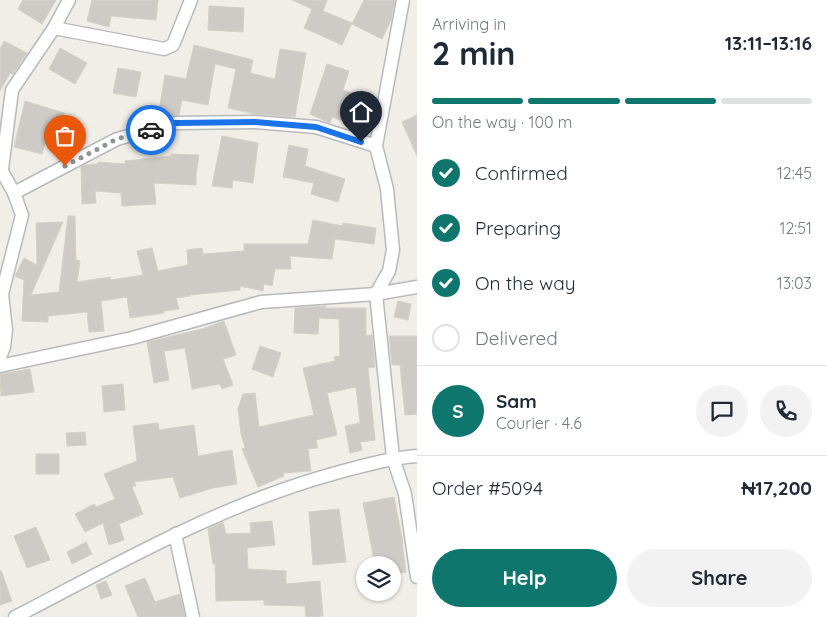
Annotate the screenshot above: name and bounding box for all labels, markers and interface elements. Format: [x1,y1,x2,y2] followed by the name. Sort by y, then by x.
[432,14,506,34] text: Arriving in
[725,31,812,55] text: 13:11–13:16
[432,33,515,73] text: 2 min
[340,91,382,142] pin
[347,98,375,126] icon: home
[126,105,176,155] courier
[432,112,572,132] text: On the way · 100 m
[44,115,86,166] pin
[137,116,165,144] icon: car
[51,122,79,150] icon: bag
[432,159,460,187] icon: check
[475,161,568,185] text: Confirmed
[777,163,812,183] text: 12:45
[432,214,460,242] icon: check
[475,216,561,240] text: Preparing
[780,218,812,238] text: 12:51
[432,269,460,297] icon: check
[475,271,576,295] text: On the way
[777,273,812,293] text: 13:03
[475,326,558,350] text: Delivered
[696,385,748,437] button: chat
[760,385,812,437] button: phone
[496,389,537,413] text: Sam
[452,399,464,423] text: S
[496,413,582,433] text: Courier · 4.6
[432,476,543,500] text: Order #5094
[741,476,812,500] text: ₦17,200
[432,549,617,607] button: Help
[627,549,812,607] button: Share
[356,556,401,601] map controls
[356,556,401,601] button: layers

